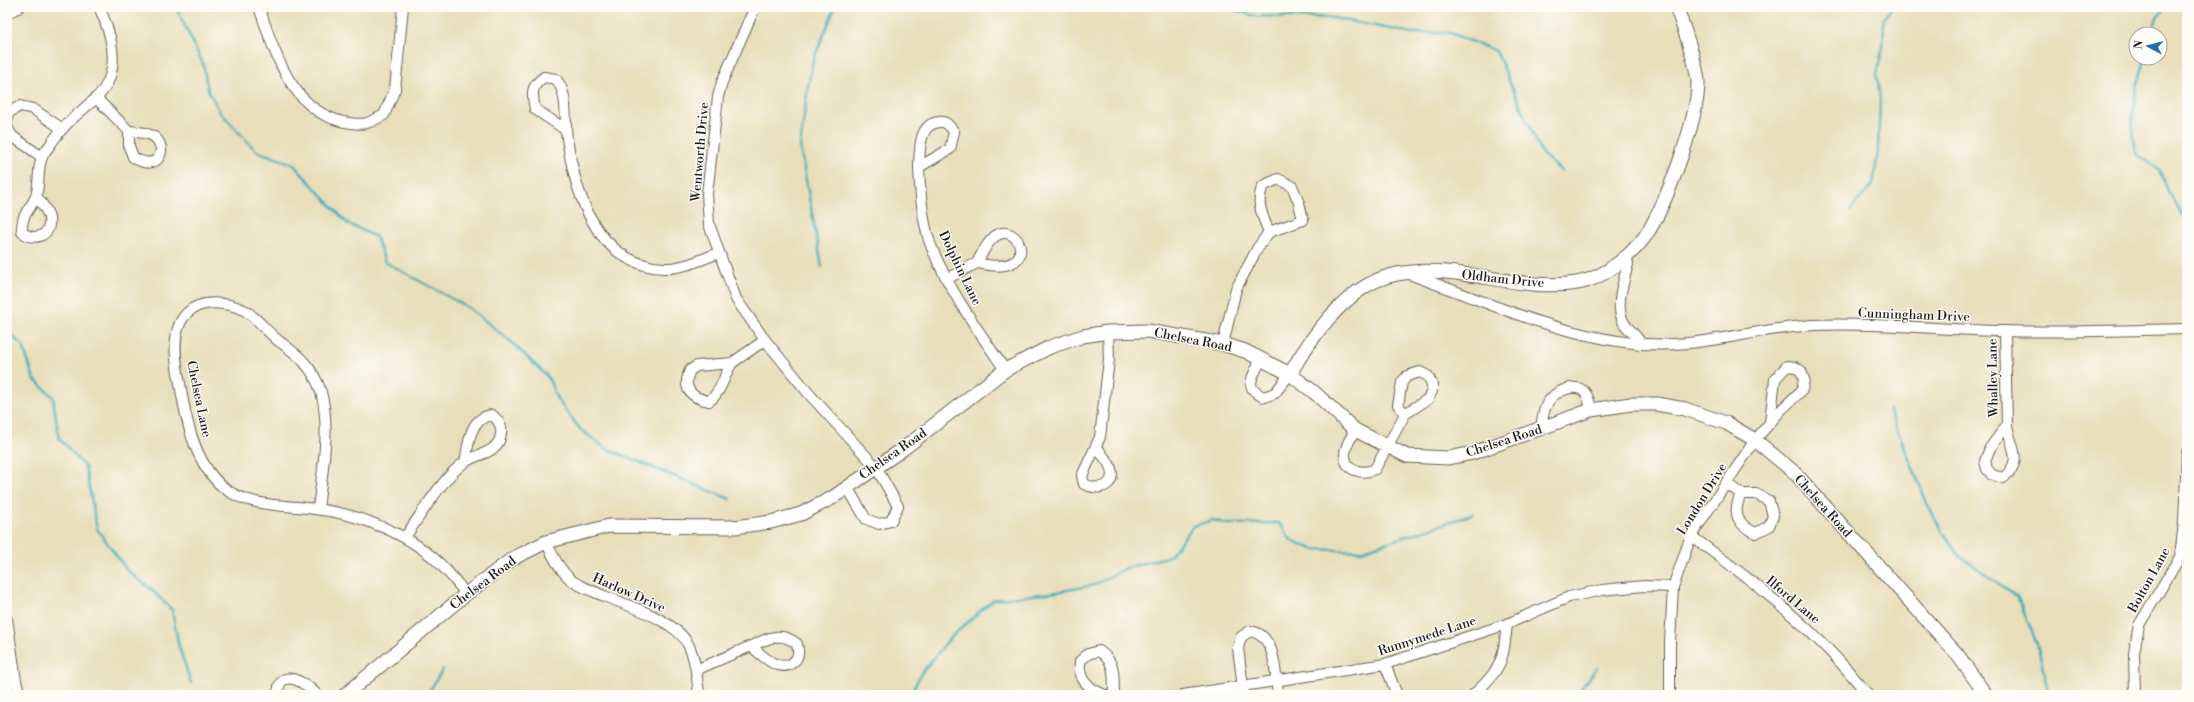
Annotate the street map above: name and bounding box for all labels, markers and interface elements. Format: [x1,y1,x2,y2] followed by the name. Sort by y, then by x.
[2128,26,2168,66] north arrow
[2132,39,2147,50] text: N
[688,101,712,204] street label: Wentworth Drive
[935,228,985,308] street label: Dolphin Lane
[1461,267,1545,291] street label: Oldham Drive
[1858,305,1971,325] street label: Cunningham Drive
[1153,325,1234,355] street label: Chelsea Road
[1984,338,2002,419] street label: Whalley Lane
[183,359,215,439] street label: Chelsea Lane
[1464,421,1545,461] street label: Chelsea Road
[856,425,930,483] street label: Chelsea Road
[1674,460,1731,538] street label: London Drive
[1791,471,1856,541] street label: Chelsea Road
[2124,544,2174,616] street label: Bolton Lane
[447,553,520,613] street label: Chelsea Road
[590,570,668,616] street label: Harlow Drive
[1763,573,1824,627] street label: Ilford Lane
[1376,612,1478,659] street label: Runnymede Lane

